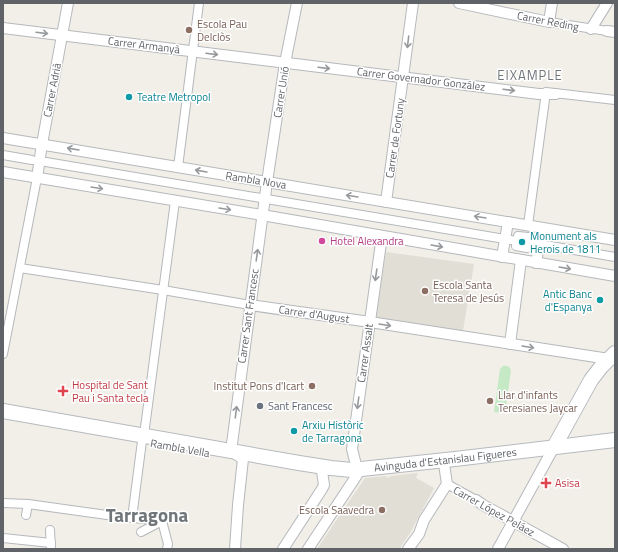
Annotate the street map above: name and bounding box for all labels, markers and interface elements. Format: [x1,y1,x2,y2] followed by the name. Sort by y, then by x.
[516,7,581,35] street label: Carrer Reding
[197,16,247,45] place label: Escola Pau Delclòs
[184,25,194,35] marker: Escola Pau Delclòs
[35,29,48,37] one-way arrow
[107,33,181,57] street label: Carrer Armanyà
[404,35,412,48] one-way arrow
[206,50,219,58] one-way arrow
[39,61,65,118] street label: Carrer Adrià
[356,63,486,95] street label: Carrer Governador González
[317,64,330,72] one-way arrow
[269,65,293,119] street label: Carrer Unió
[497,65,563,85] district label: EIXAMPLE
[502,86,515,94] one-way arrow
[137,89,211,105] place label: Teatre Metropol
[124,92,134,102] marker: Teatre Metropol
[381,96,409,179] street label: Carrer de Fortuny
[66,145,79,153] one-way arrow
[195,167,208,175] one-way arrow
[224,167,288,193] street label: Rambla Nova
[90,184,103,192] one-way arrow
[345,192,358,200] one-way arrow
[218,205,231,213] one-way arrow
[474,213,487,221] one-way arrow
[530,228,601,257] place label: Monument als Herois de 1811
[330,233,404,249] place label: Hotel Alexandra
[317,236,327,246] marker: Hotel Alexandra
[517,237,527,247] marker: Monument als Herois de 1811
[430,242,443,250] one-way arrow
[253,249,261,262] one-way arrow
[558,264,571,272] one-way arrow
[233,267,263,364] street label: Carrer Sant Francesc
[372,268,380,281] one-way arrow
[433,277,504,306] place label: Escola Santa Teresa de Jesús
[420,286,430,296] marker: Escola Santa Teresa de Jesús
[543,286,592,315] place label: Antic Banc d'Espanya
[595,295,605,305] marker: Antic Banc d'Espanya
[278,301,351,327] street label: Carrer d'August
[378,321,391,329] one-way arrow
[353,322,377,384] street label: Carrer Assalt
[521,343,534,351] one-way arrow
[72,377,149,406] place label: Hospital de Sant Pau i Santa tecla
[214,378,304,394] place label: Institut Pons d'Icart
[307,381,317,391] marker: Institut Pons d'Icart
[57,385,69,397] marker: Hospital de Sant Pau i Santa tecla
[498,387,578,416] place label: Llar d'infants Teresianes Jaycar
[354,396,362,409] one-way arrow
[485,396,495,406] marker: Llar d'infants Teresianes Jaycar
[268,398,333,414] place label: Sant Francesc
[255,401,265,411] marker: Sant Francesc
[232,406,240,419] one-way arrow
[302,417,364,446] place label: Arxiu Històric de Tarragona
[289,426,299,436] marker: Arxiu Històric de Tarragona
[149,435,211,461] street label: Rambla Vella
[373,444,518,476] street label: Avinguda d'Estanislau Figueres
[555,475,580,491] place label: Asisa
[540,477,552,489] marker: Asisa
[450,482,538,540] street label: Carrer López Peláez
[106,500,189,529] district label: Tarragona
[299,502,374,518] place label: Escola Saavedra
[377,505,387,515] marker: Escola Saavedra

